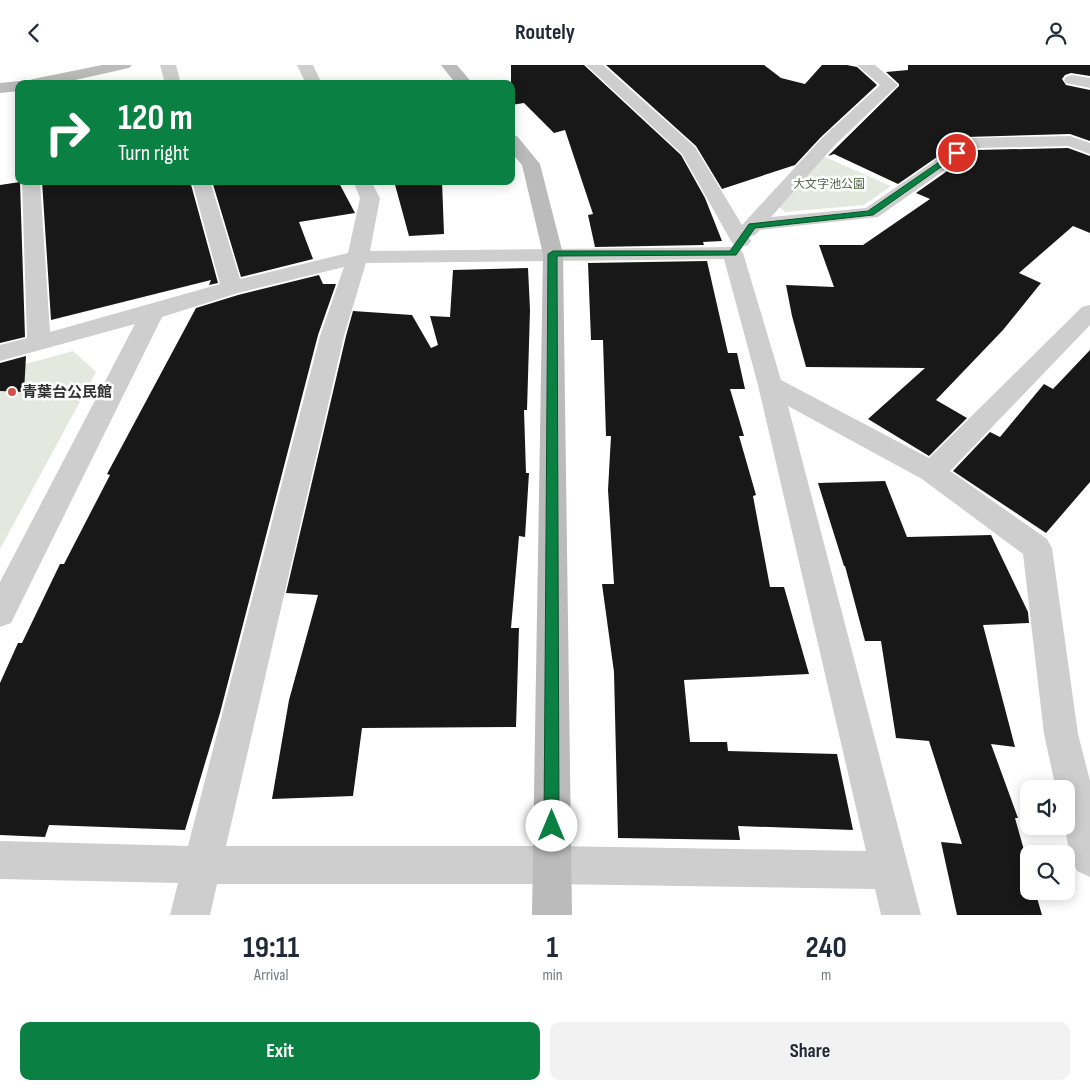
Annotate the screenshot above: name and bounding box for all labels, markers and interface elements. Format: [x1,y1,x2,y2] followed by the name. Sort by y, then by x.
[20,19,48,47] icon: back
[515,19,575,46] text: Routely
[1042,19,1070,47] icon: person
[118,97,193,140] text: 120 m
[35,100,100,165] icon: right
[936,132,978,174] pin
[943,139,971,167] icon: arrive
[118,140,189,167] text: Turn right
[793,177,865,192] park label: 大文字池公園
[22,383,112,402] place label: 青葉台公民館
[6,386,18,398] marker: 青葉台公民館
[1020,780,1075,900] map controls
[1020,780,1075,835] button: sound
[525,799,577,851] position arrow
[1020,845,1075,900] button: search
[243,930,299,966] text: 19:11
[547,930,558,966] text: 1
[806,930,847,966] text: 240
[254,966,288,985] text: Arrival
[542,966,563,985] text: min
[821,966,831,985] text: m
[20,1022,540,1080] button: Exit
[550,1022,1070,1080] button: Share

